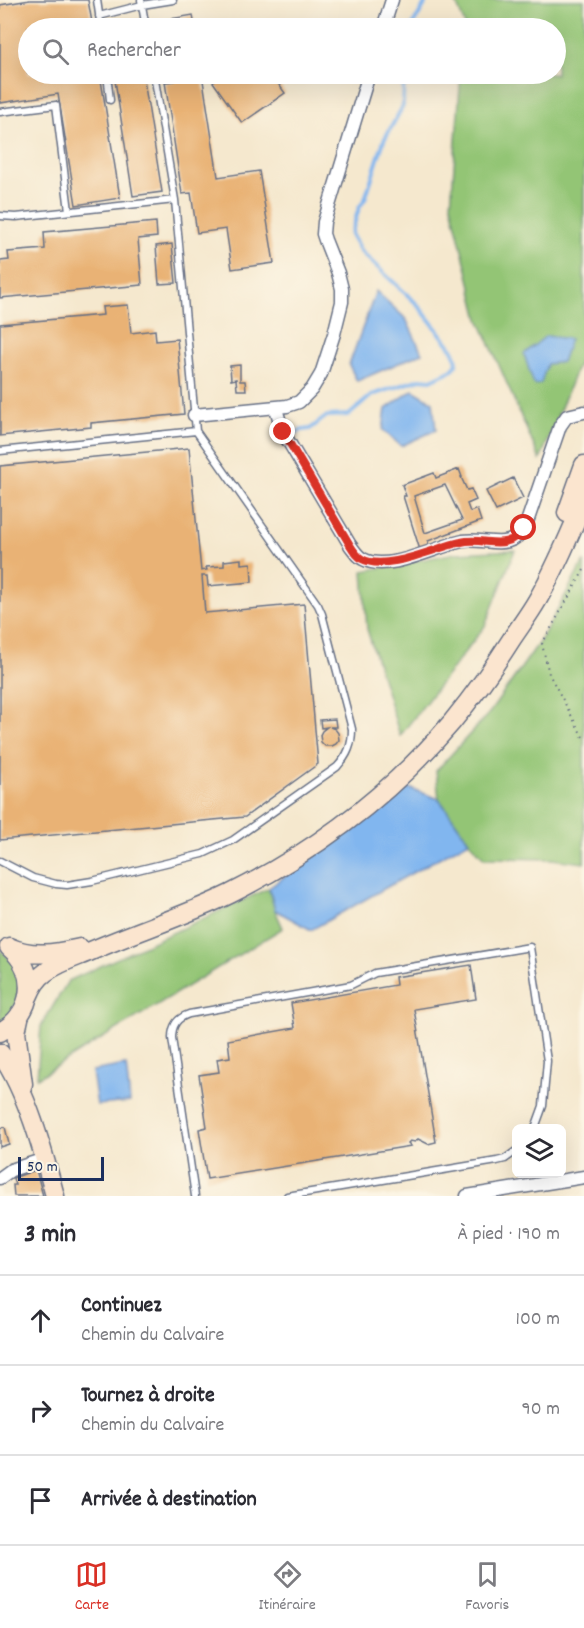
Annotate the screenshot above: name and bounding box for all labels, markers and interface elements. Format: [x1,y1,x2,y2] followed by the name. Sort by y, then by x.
[18,18,566,84] search box
[39,35,72,68] icon: search
[87,36,181,67] text: Rechercher
[269,418,295,444] route end
[510,514,536,540] route start
[512,1124,566,1178] map controls
[512,1124,566,1178] button: layers
[18,1154,104,1182] scale bar
[27,1156,58,1179] text: 50 m
[24,1217,76,1254] text: 3 min
[458,1221,560,1249] text: À pied · 190 m
[81,1291,162,1322] text: Continuez
[24,1304,57,1337] icon: ahead
[516,1306,560,1334] text: 100 m
[81,1322,224,1350] text: Chemin du Calvaire
[81,1381,215,1412] text: Tournez à droite
[24,1394,57,1427] icon: right
[522,1396,560,1424] text: 90 m
[81,1412,224,1440] text: Chemin du Calvaire
[24,1484,57,1517] icon: arrive
[81,1485,257,1516] text: Arrivée à destination
[75,1558,109,1617] tab: Carte
[258,1558,316,1617] tab: Itinéraire
[465,1558,509,1617] tab: Favoris

